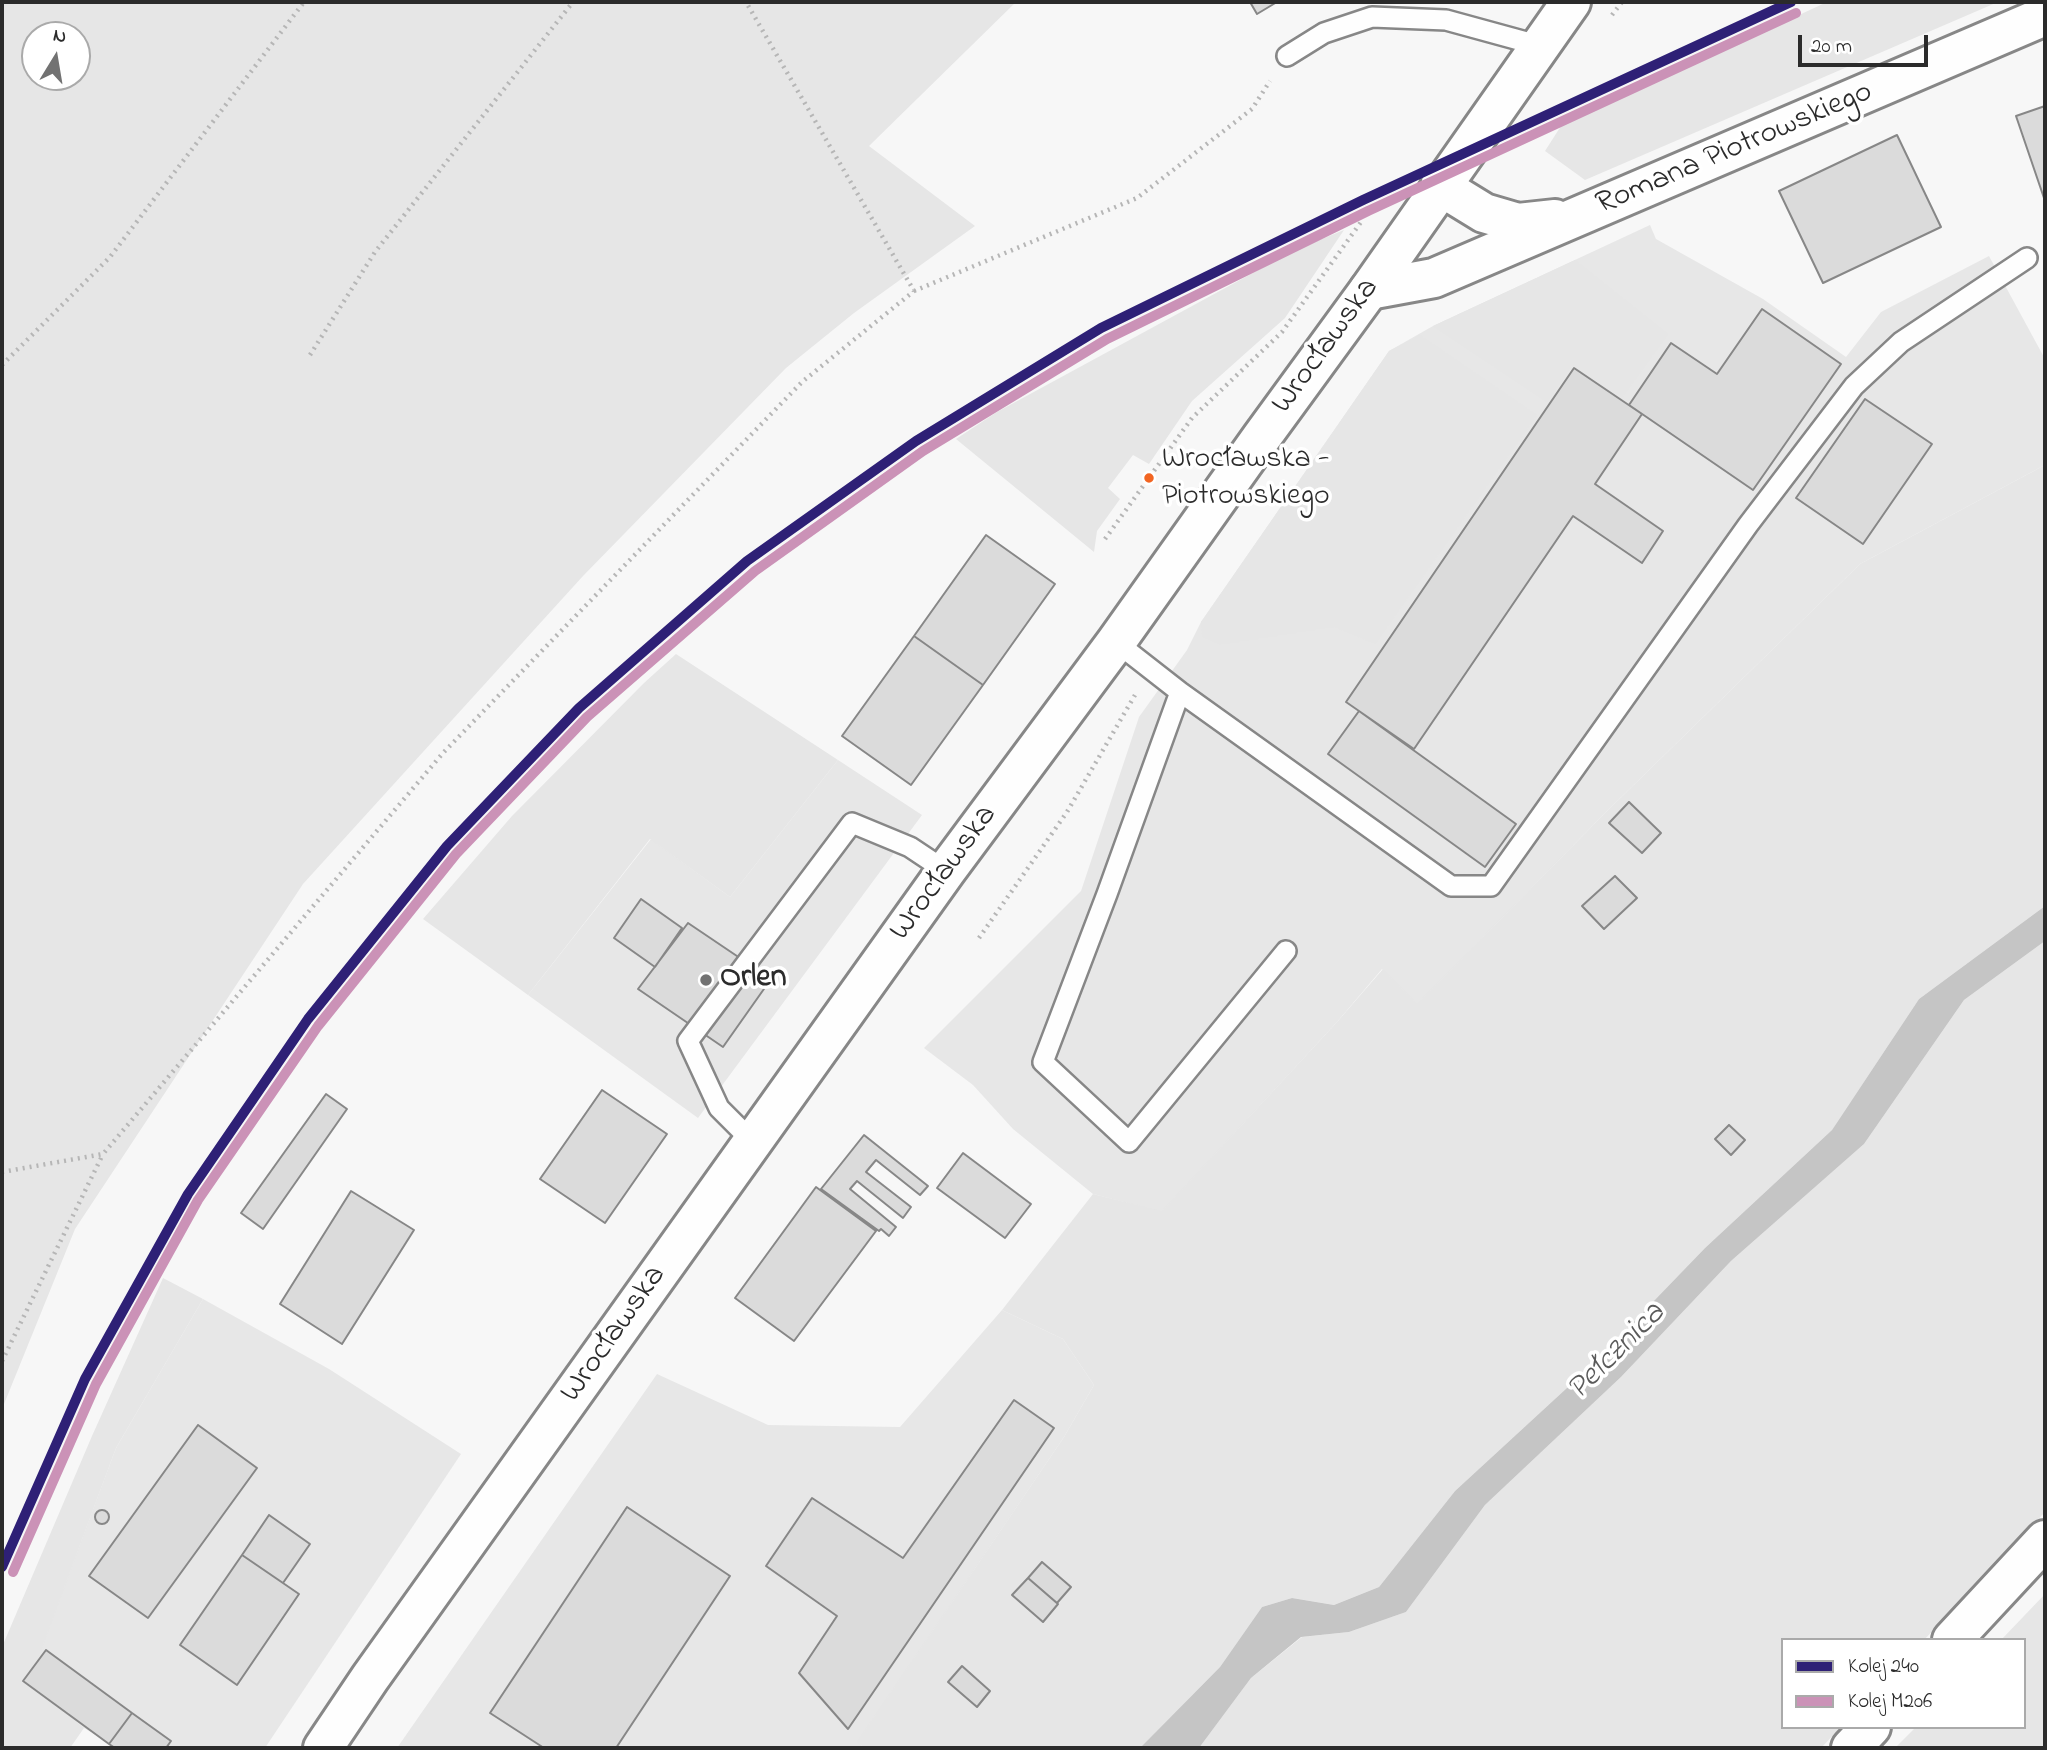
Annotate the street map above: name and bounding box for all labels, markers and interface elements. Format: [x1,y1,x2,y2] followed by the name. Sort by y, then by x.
[21,21,91,91] north arrow
[1802,21,1932,65] scale bar
[51,22,69,51] text: N
[1811,32,1852,62] text: 20 m
[1591,74,1879,226] street label: Romana Piotrowskiego
[1265,272,1389,422] street label: Wrocławska
[1162,443,1330,514] place label: Wrocławska - Piotrowskiego
[1142,471,1156,485] marker: Wrocławska - Piotrowskiego
[883,799,1007,949] street label: Wrocławska
[720,961,786,999] place label: Orlen
[698,972,714,988] marker: Orlen
[554,1259,676,1411] street label: Wrocławska
[1561,1296,1675,1410] water label: Pełcznica
[1781,1638,2026,1729] legend
[1848,1652,1919,1682] text: Kolej 240
[1848,1687,1932,1717] text: Kolej M206

